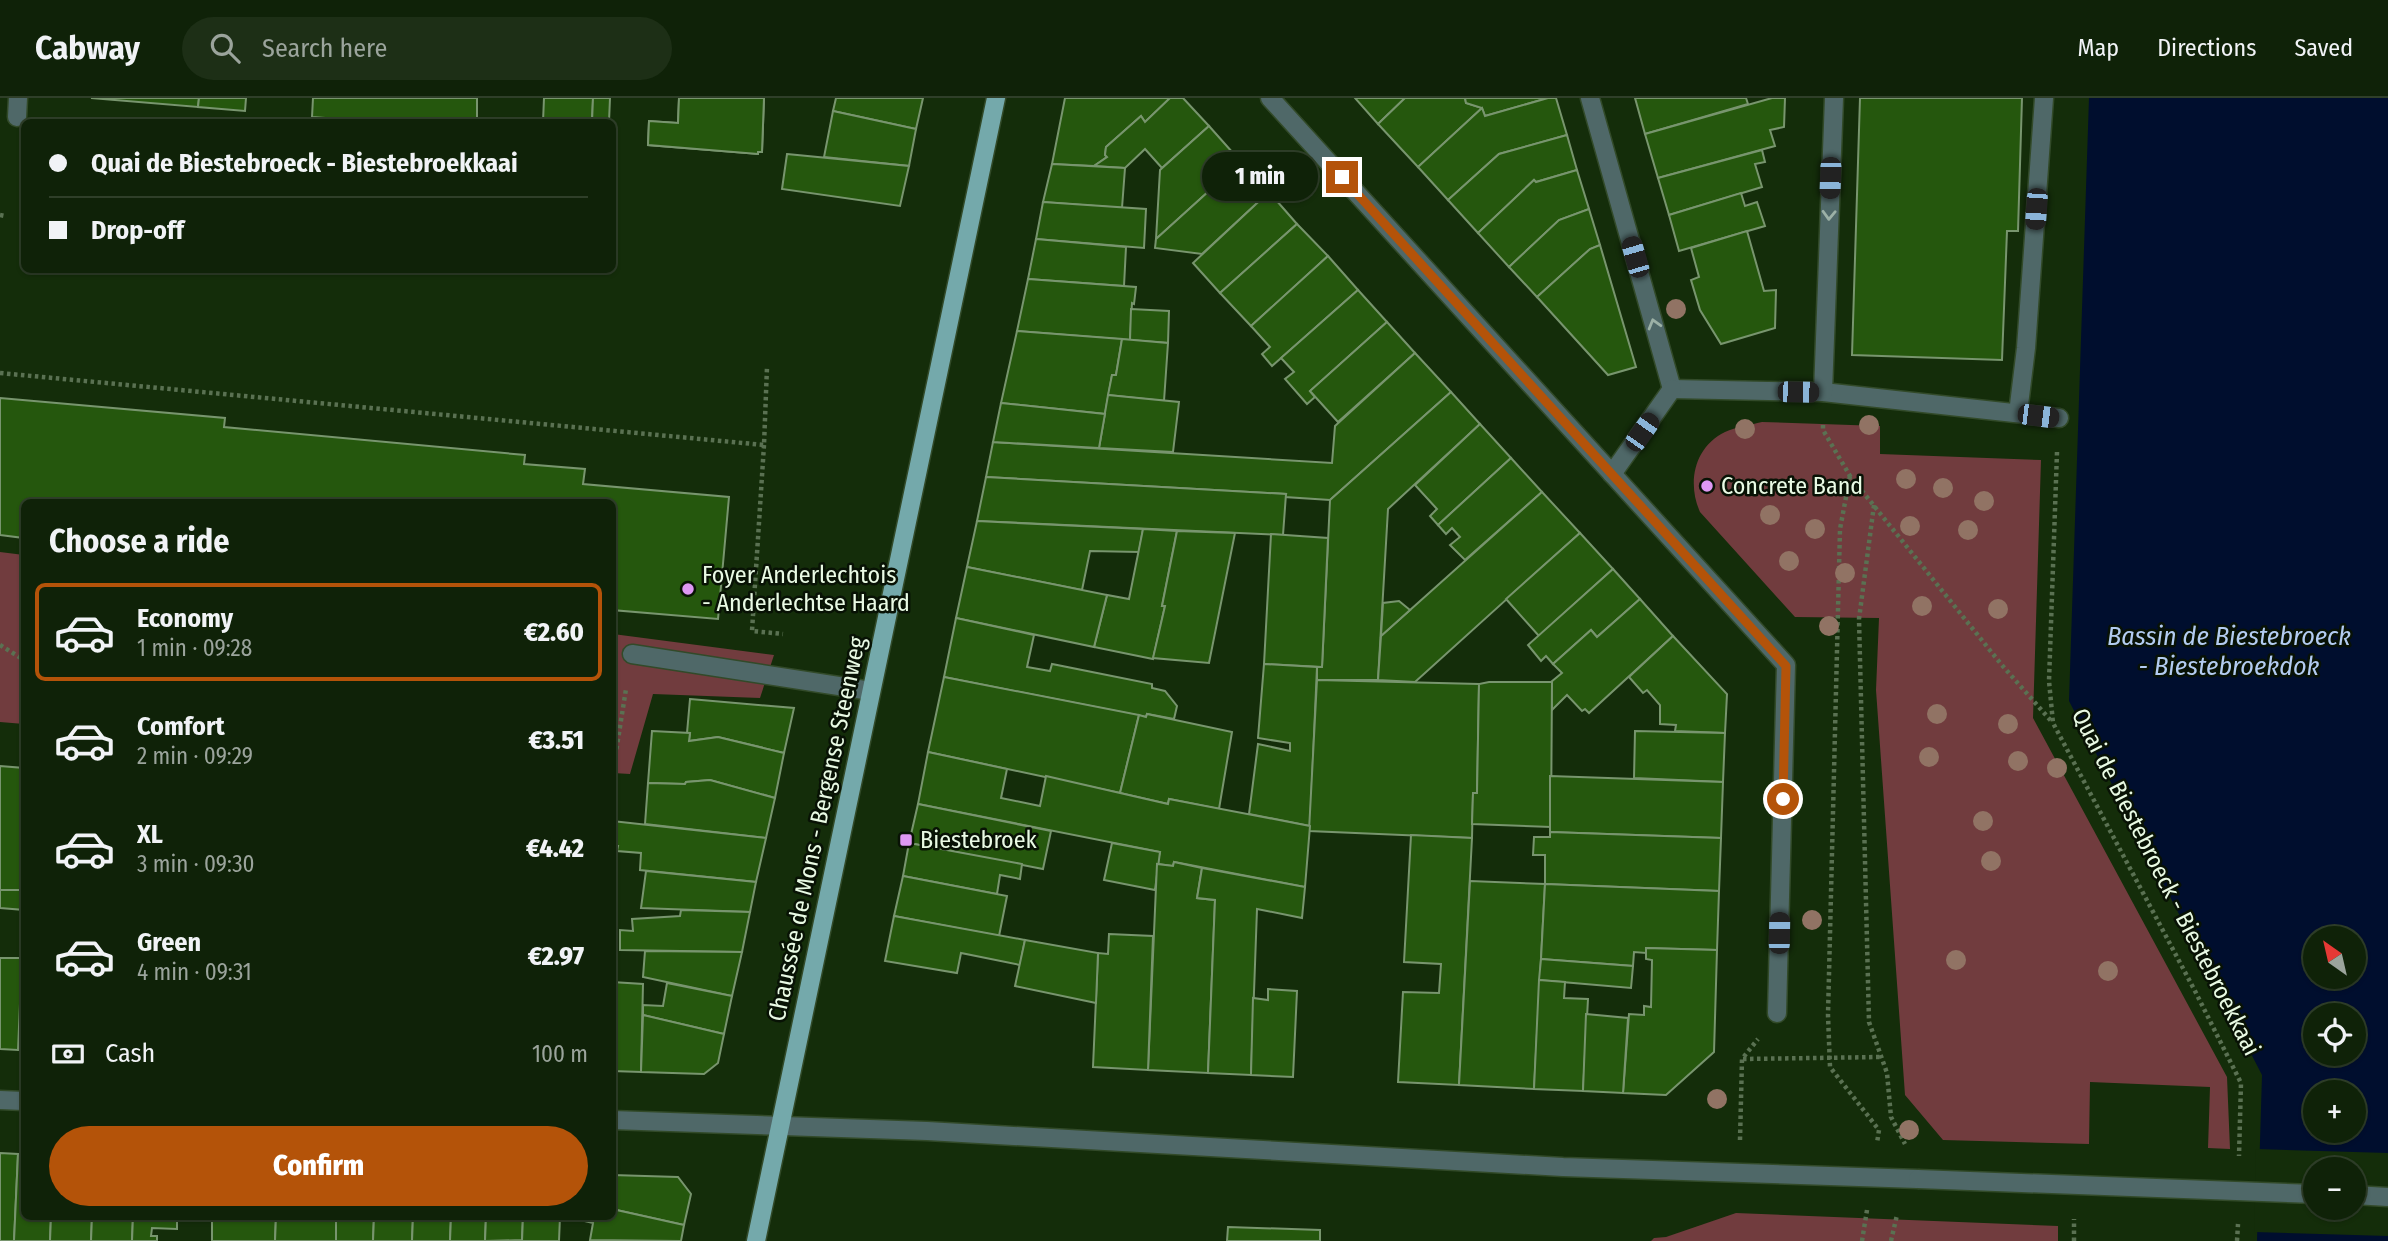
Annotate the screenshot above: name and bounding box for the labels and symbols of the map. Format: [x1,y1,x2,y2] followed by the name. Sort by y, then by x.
[1202,153,1318,202] callout: 1 min
[1819,157,1842,199] car
[1326,161,1358,193] route end
[2025,187,2048,231] car
[1822,210,1837,221] one-way arrow
[1620,234,1651,280] car
[1647,318,1662,330] one-way arrow
[1777,381,1820,403] car
[2016,403,2061,429] car
[1622,409,1663,455] car
[1721,472,1863,500] place label: Concrete Band
[1699,478,1715,494] marker: Concrete Band
[702,561,910,617] place label: Foyer Anderlechtois - Anderlechtse Haard
[680,581,696,597] marker: Foyer Anderlechtois - Anderlechtse Haard
[2107,621,2351,682] water label: Bassin de Biestebroeck - Biestebroekdok
[763,633,872,1024] street label: Chaussée de Mons - Bergense Steenweg
[2066,704,2266,1060] street label: Quai de Biestebroeck - Biestebroekkaai
[1767,783,1799,815] route start
[920,826,1038,854] place label: Biestebroek
[898,832,914,848] marker: Biestebroek
[1769,912,1790,954] car
[2303,926,2366,989] north arrow

